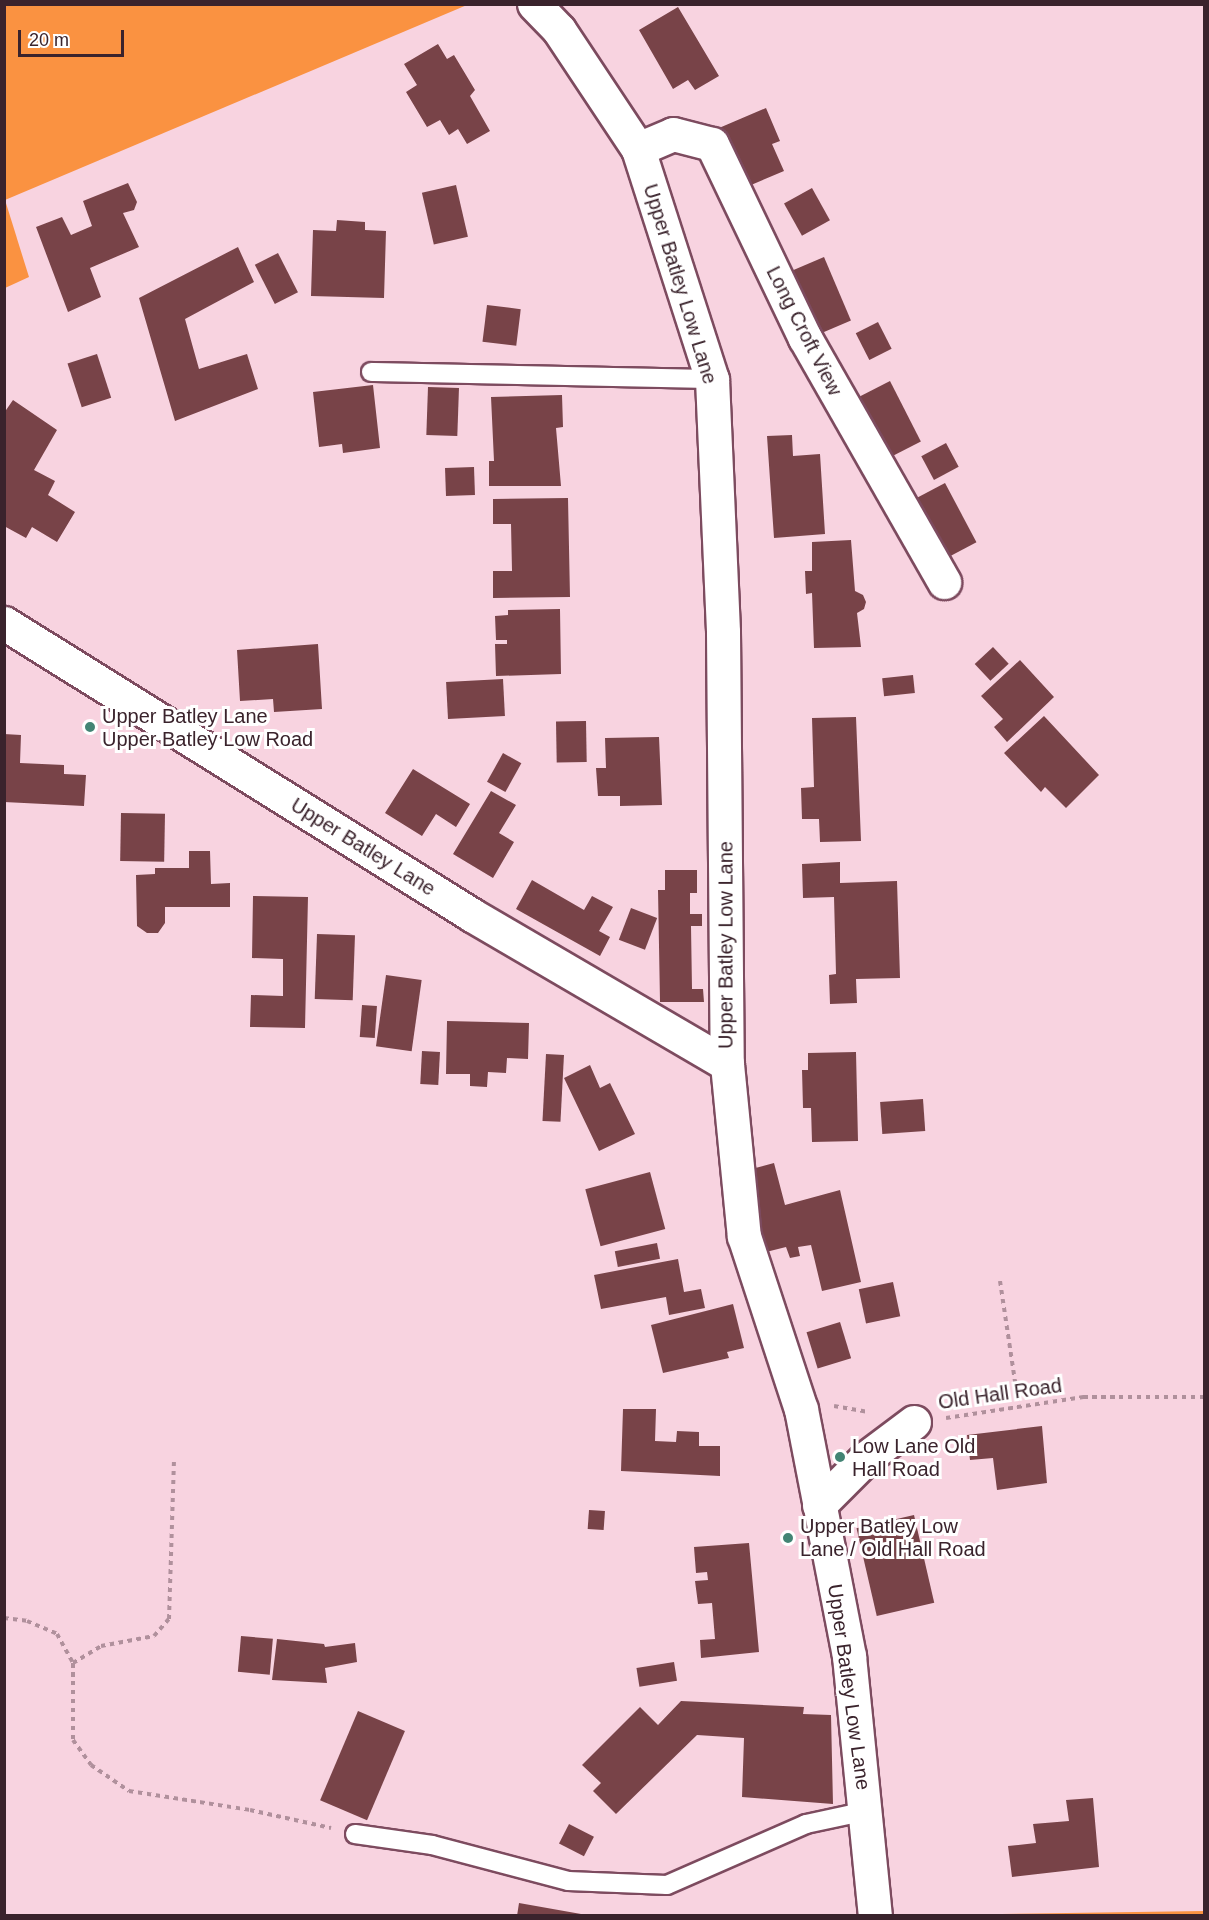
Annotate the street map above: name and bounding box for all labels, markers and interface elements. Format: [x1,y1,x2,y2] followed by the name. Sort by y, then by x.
[21,18,128,56] scale bar
[29,30,69,50] text: 20 m
[638,181,722,387] street label: Upper Batley Low Lane
[761,262,847,400] street label: Long Croft View
[102,704,313,751] place label: Upper Batley Lane Upper Batley Low Road
[83,720,97,734] marker: Upper Batley Lane Upper Batley Low Road
[286,793,440,901] street label: Upper Batley Lane
[714,841,738,1049] street label: Upper Batley Low Lane
[937,1373,1063,1415] street label: Old Hall Road
[852,1434,975,1481] place label: Low Lane Old Hall Road
[833,1450,847,1464] marker: Low Lane Old Hall Road
[800,1514,986,1561] place label: Upper Batley Low Lane / Old Hall Road
[781,1531,795,1545] marker: Upper Batley Low Lane / Old Hall Road
[823,1582,875,1792] street label: Upper Batley Low Lane

